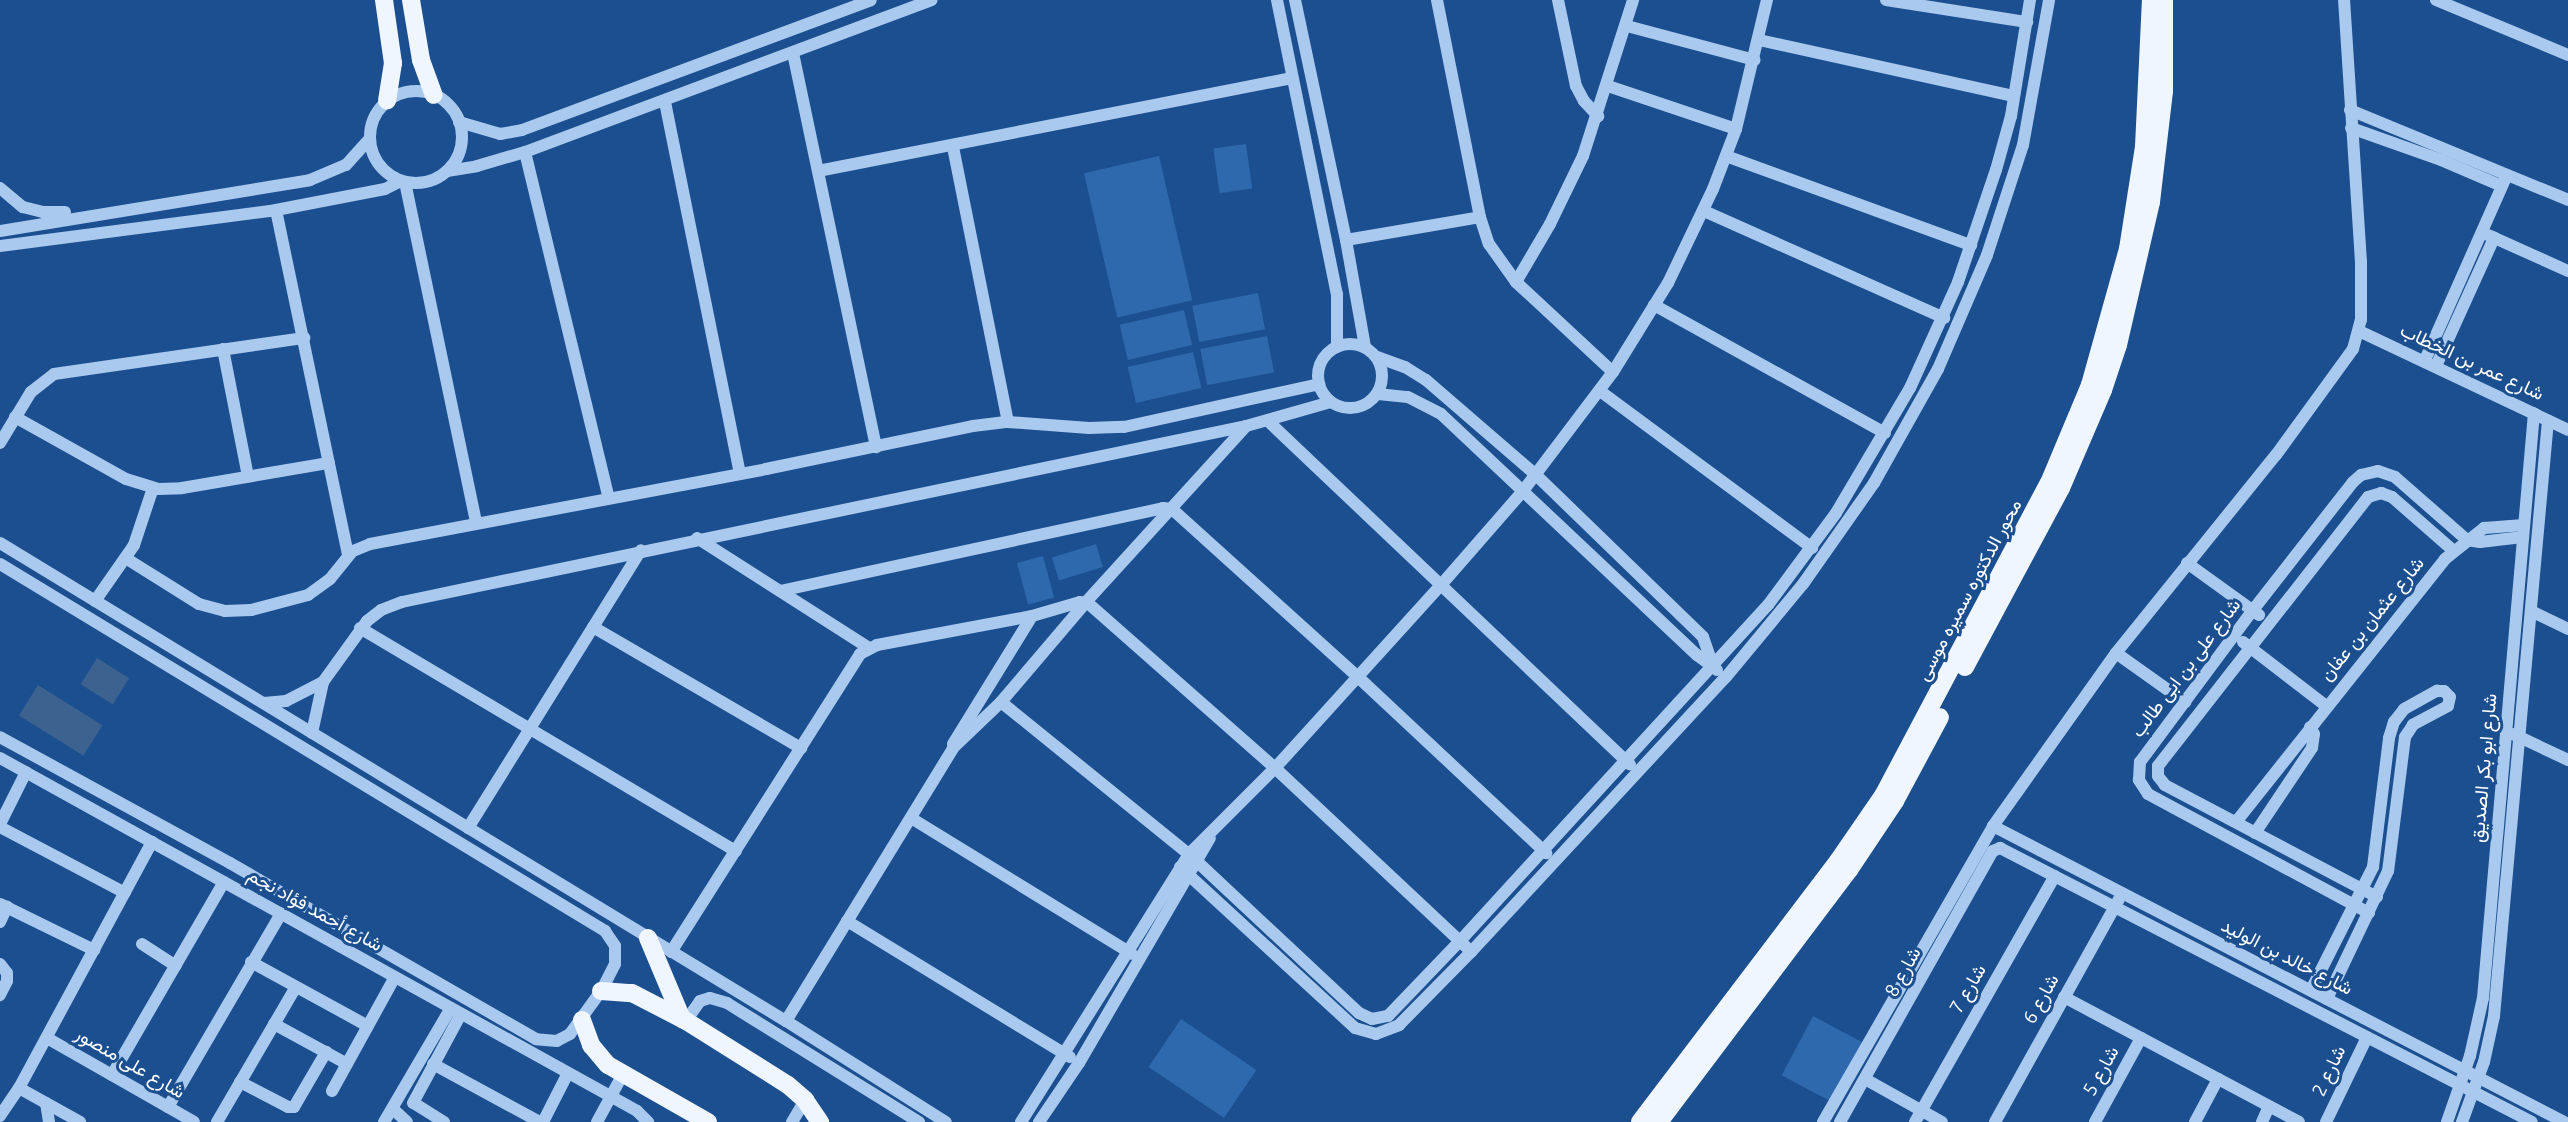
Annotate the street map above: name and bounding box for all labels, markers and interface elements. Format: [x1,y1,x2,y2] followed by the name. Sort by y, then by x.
[2397,319,2547,405] street label: شارع عمر بن الخطاب
[1911,495,2027,685] street label: محور الدكتوره سميره موسى
[2315,552,2429,686] street label: شارع عثمان بن عفان
[2126,594,2246,742] street label: شارع على بن ابى طالب
[2466,693,2502,843] street label: شارع ابو بكر الصديق
[244,864,386,956] street label: شارع أحمد فؤاد نجم
[2217,914,2357,1000] street label: شارع خالد بن الوليد
[1880,943,1926,1001] street label: شارع 8
[1945,960,1991,1018] street label: شارع 7
[2018,970,2064,1028] street label: شارع 6
[71,1022,189,1104] street label: شارع على منصور
[2078,1042,2124,1100] street label: شارع 5
[2307,1042,2351,1100] street label: شارع 2

